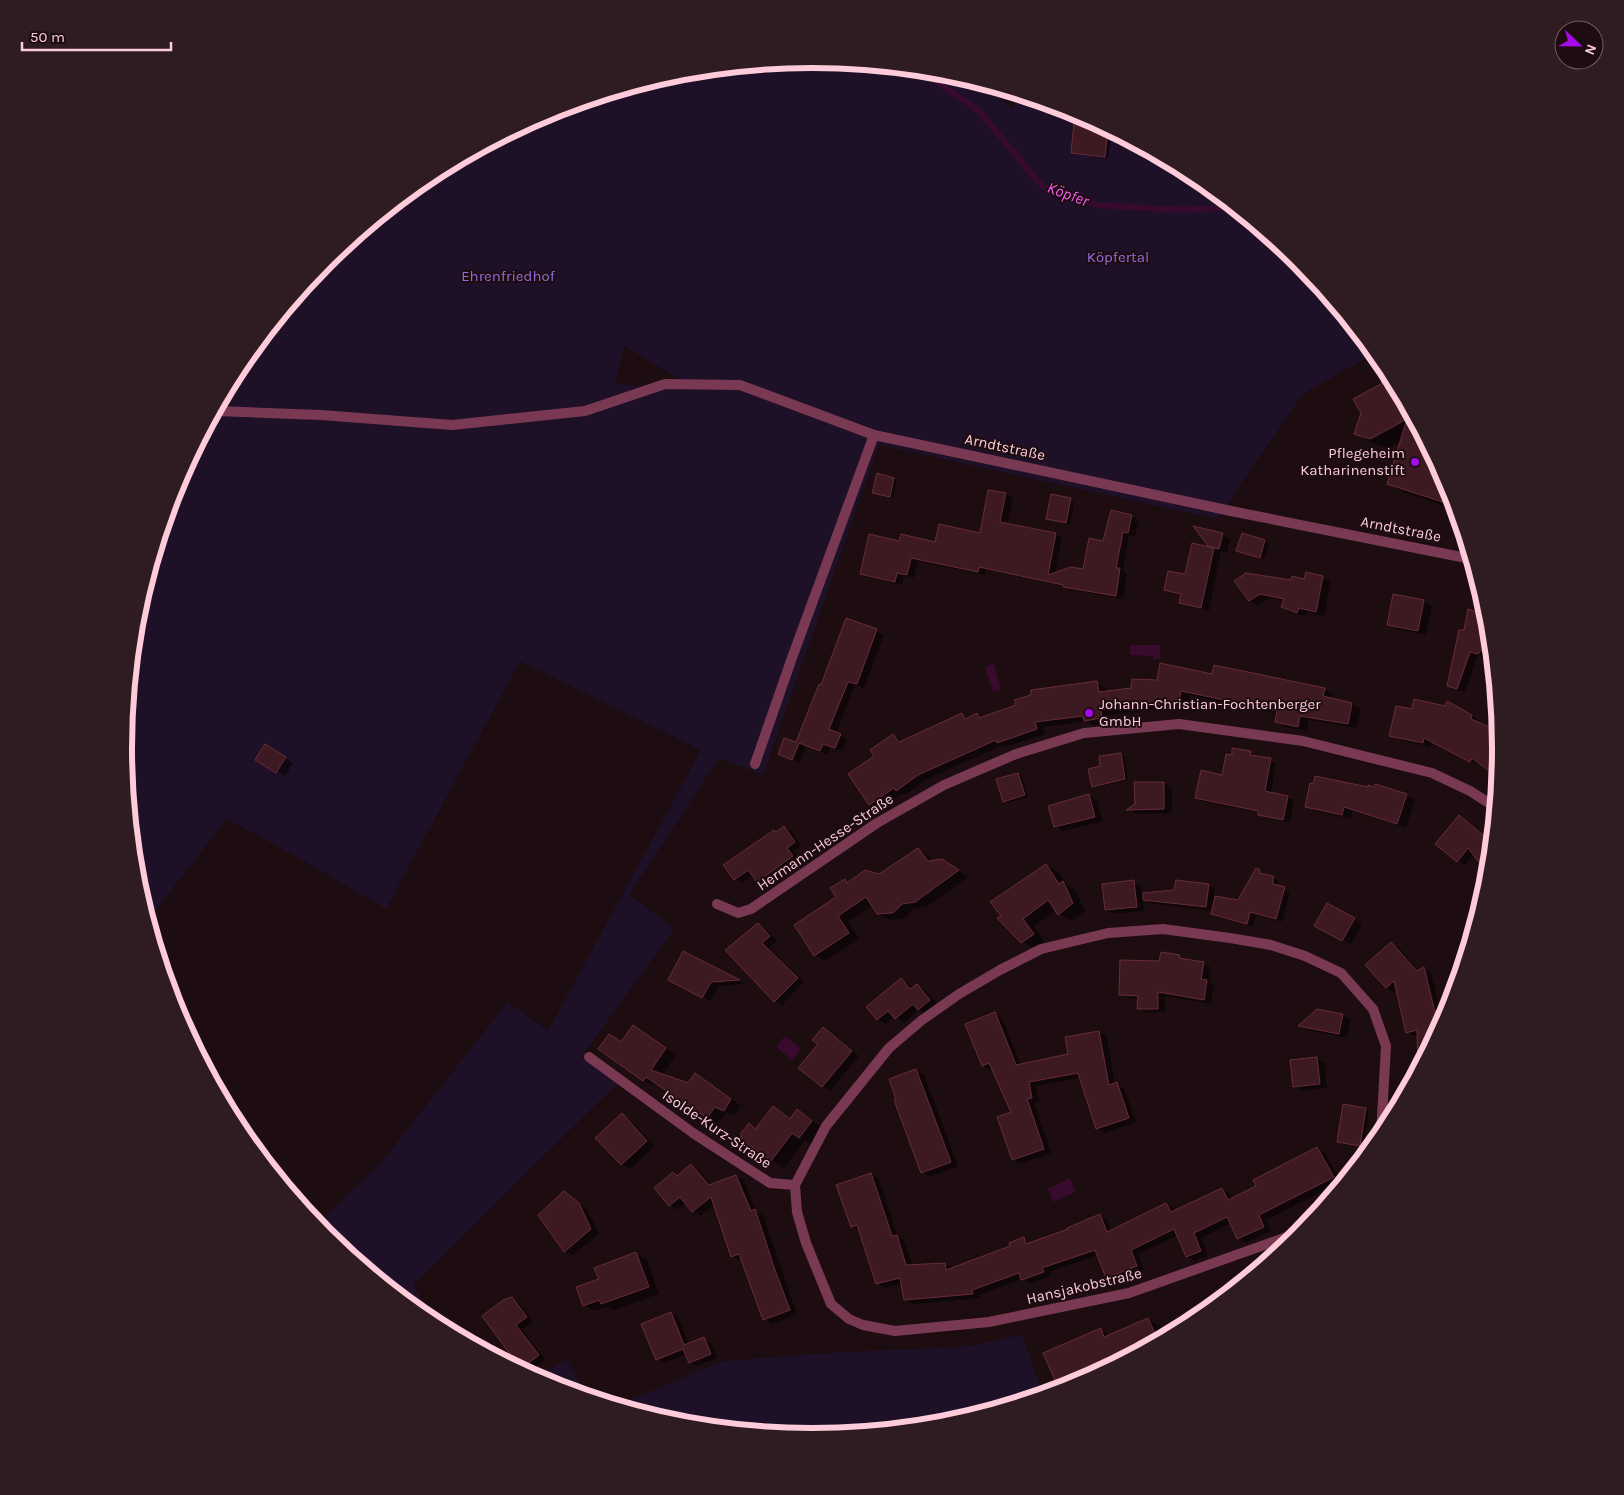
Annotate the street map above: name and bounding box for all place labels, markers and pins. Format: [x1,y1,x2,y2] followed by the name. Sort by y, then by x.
[1300,444,1405,479] place label: Pflegeheim Katharinenstift
[1409,456,1421,468] marker: Pflegeheim Katharinenstift
[1099,695,1321,730] place label: Johann-Christian-Fochtenberger GmbH
[1083,707,1095,719] marker: Johann-Christian-Fochtenberger GmbH

